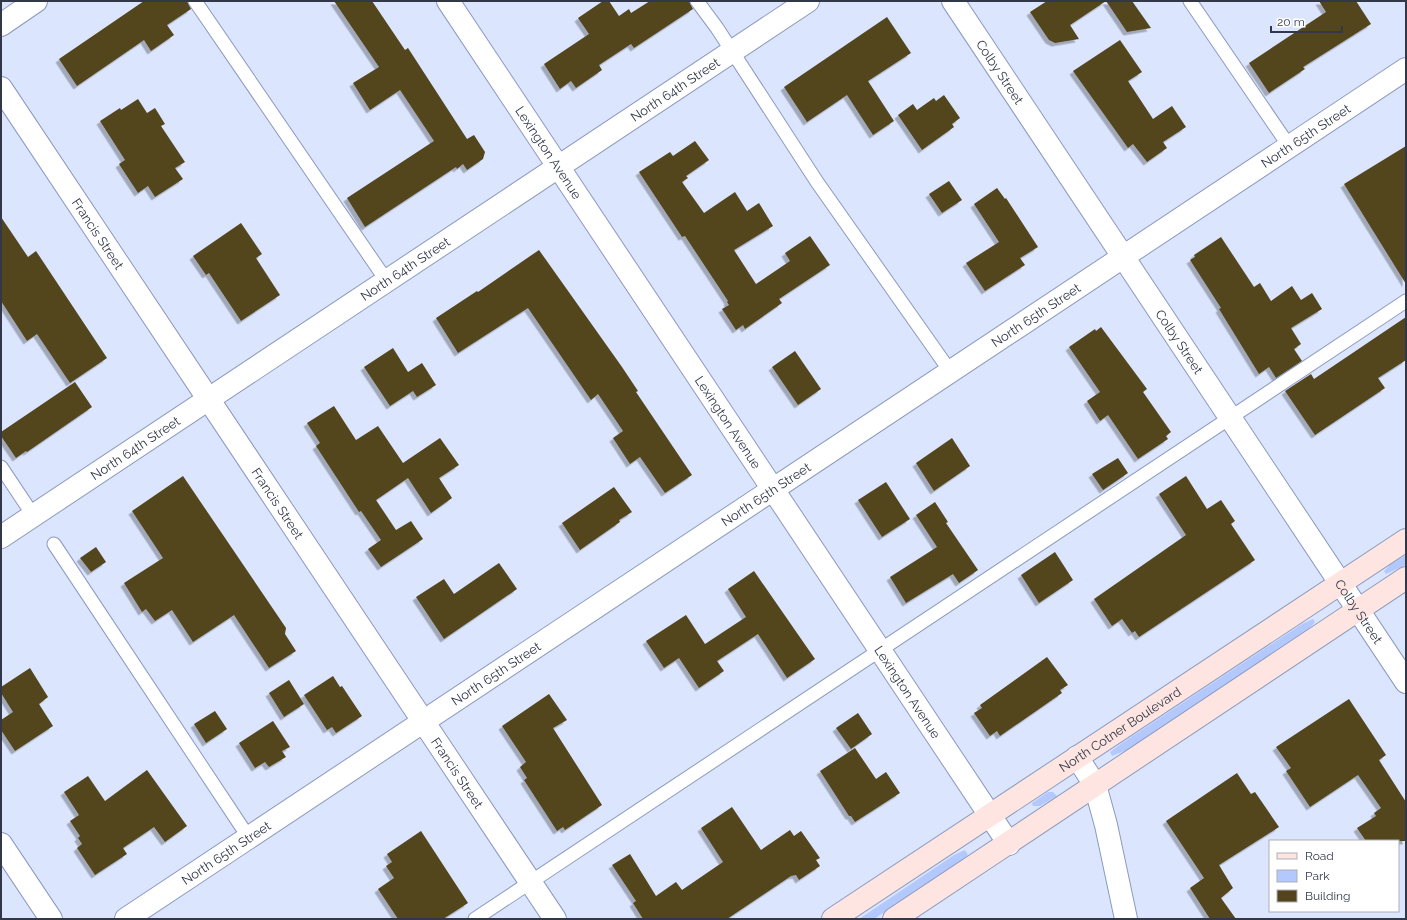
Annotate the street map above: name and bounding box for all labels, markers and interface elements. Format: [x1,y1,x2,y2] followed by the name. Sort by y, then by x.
[1271,8,1342,34] scale bar
[1277,15,1305,29] text: 20 m
[973,37,1027,108] street label: Colby Street
[628,54,723,125] street label: North 64th Street
[1258,101,1354,171] street label: North 65th Street
[512,104,585,202] street label: Lexington Avenue
[69,196,127,273] street label: Francis Street
[358,234,453,304] street label: North 64th Street
[989,280,1084,350] street label: North 65th Street
[1152,307,1206,377] street label: Colby Street
[692,373,764,472] street label: Lexington Avenue
[88,413,183,483] street label: North 64th Street
[719,459,814,530] street label: North 65th Street
[248,465,307,542] street label: Francis Street
[1332,577,1386,647] street label: Colby Street
[449,638,544,709] street label: North 65th Street
[871,643,944,742] street label: Lexington Avenue
[1057,684,1184,775] street label: North Cotner Boulevard
[428,735,486,812] street label: Francis Street
[179,818,274,888] street label: North 65th Street
[1269,840,1399,912] legend
[1305,849,1334,863] text: Road
[1305,869,1330,883] text: Park
[1305,889,1351,903] text: Building

